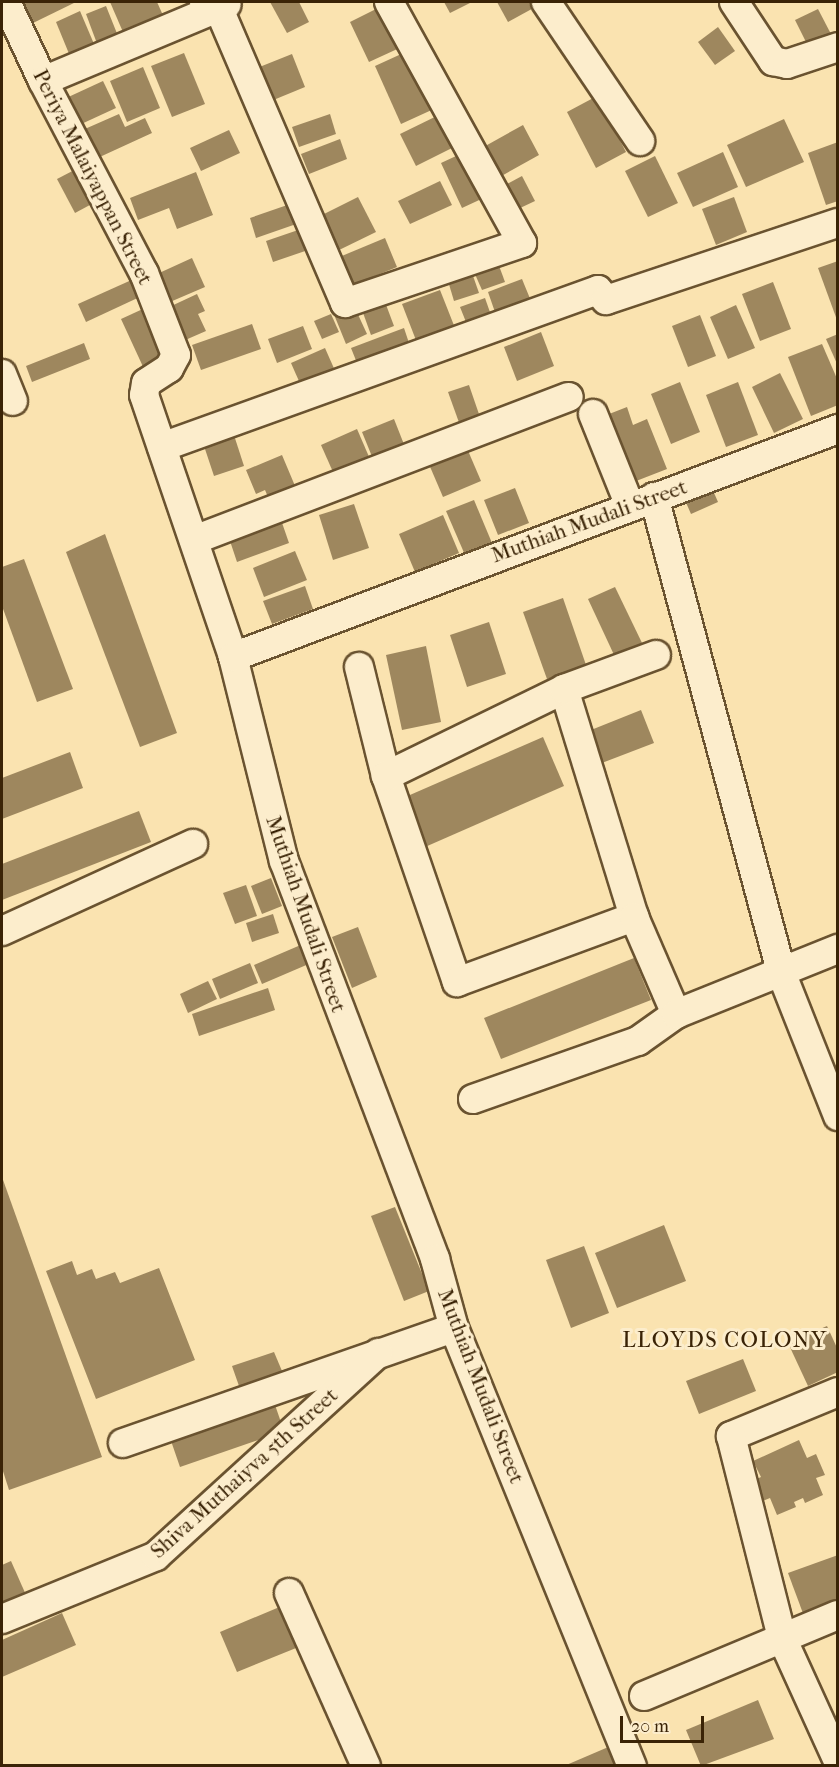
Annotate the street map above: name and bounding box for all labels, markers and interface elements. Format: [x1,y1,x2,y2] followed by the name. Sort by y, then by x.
[28,65,158,289] street label: Periya Malaiyappan Street
[488,474,690,568] street label: Muthiah Mudali Street
[261,812,351,1016] street label: Muthiah Mudali Street
[432,1285,530,1487] street label: Muthiah Mudali Street
[622,1328,828,1354] district label: LLOYDS COLONY
[145,1382,343,1564] street label: Shiva Muthaiyva 5th Street
[623,1704,707,1742] scale bar
[631,1716,669,1737] text: 20 m

